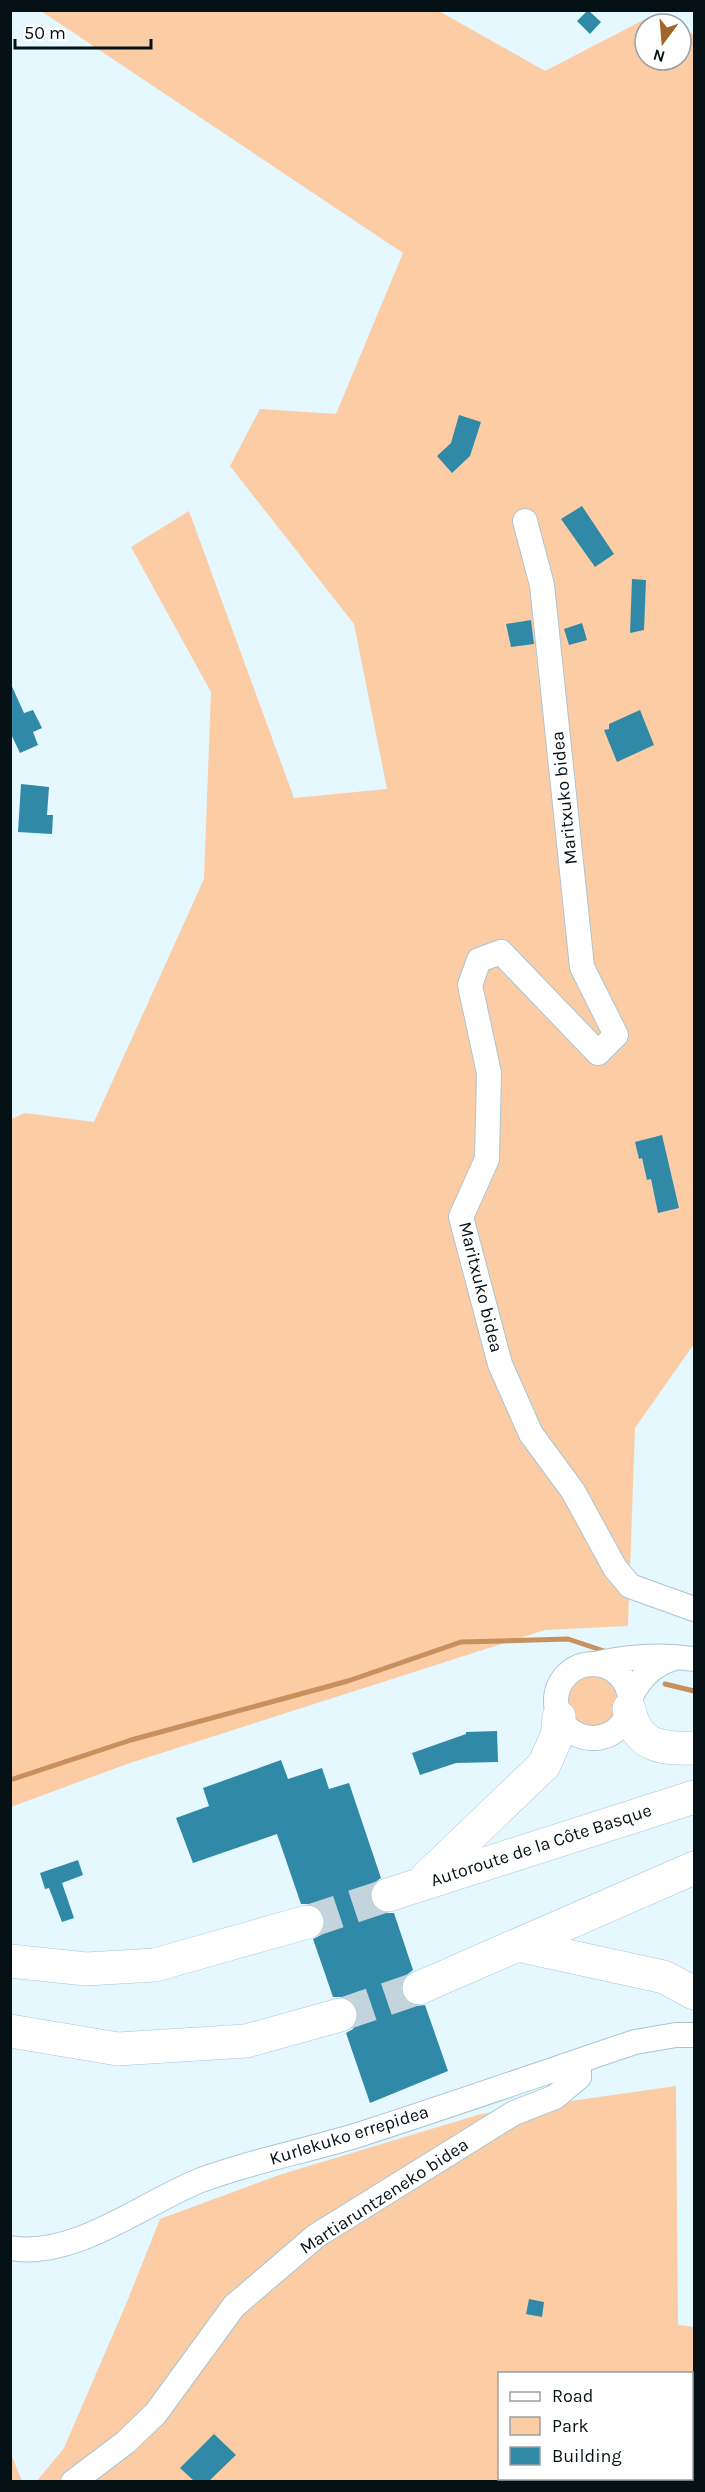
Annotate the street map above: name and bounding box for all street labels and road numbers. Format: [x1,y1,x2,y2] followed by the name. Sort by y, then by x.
[546,730,582,866] street label: Maritxuko bidea
[454,1219,508,1355] street label: Maritxuko bidea
[428,1799,654,1891] street label: Autoroute de la Côte Basque
[267,2100,431,2170] street label: Kurlekuko errepidea
[296,2133,472,2259] street label: Martiaruntzeneko bidea

